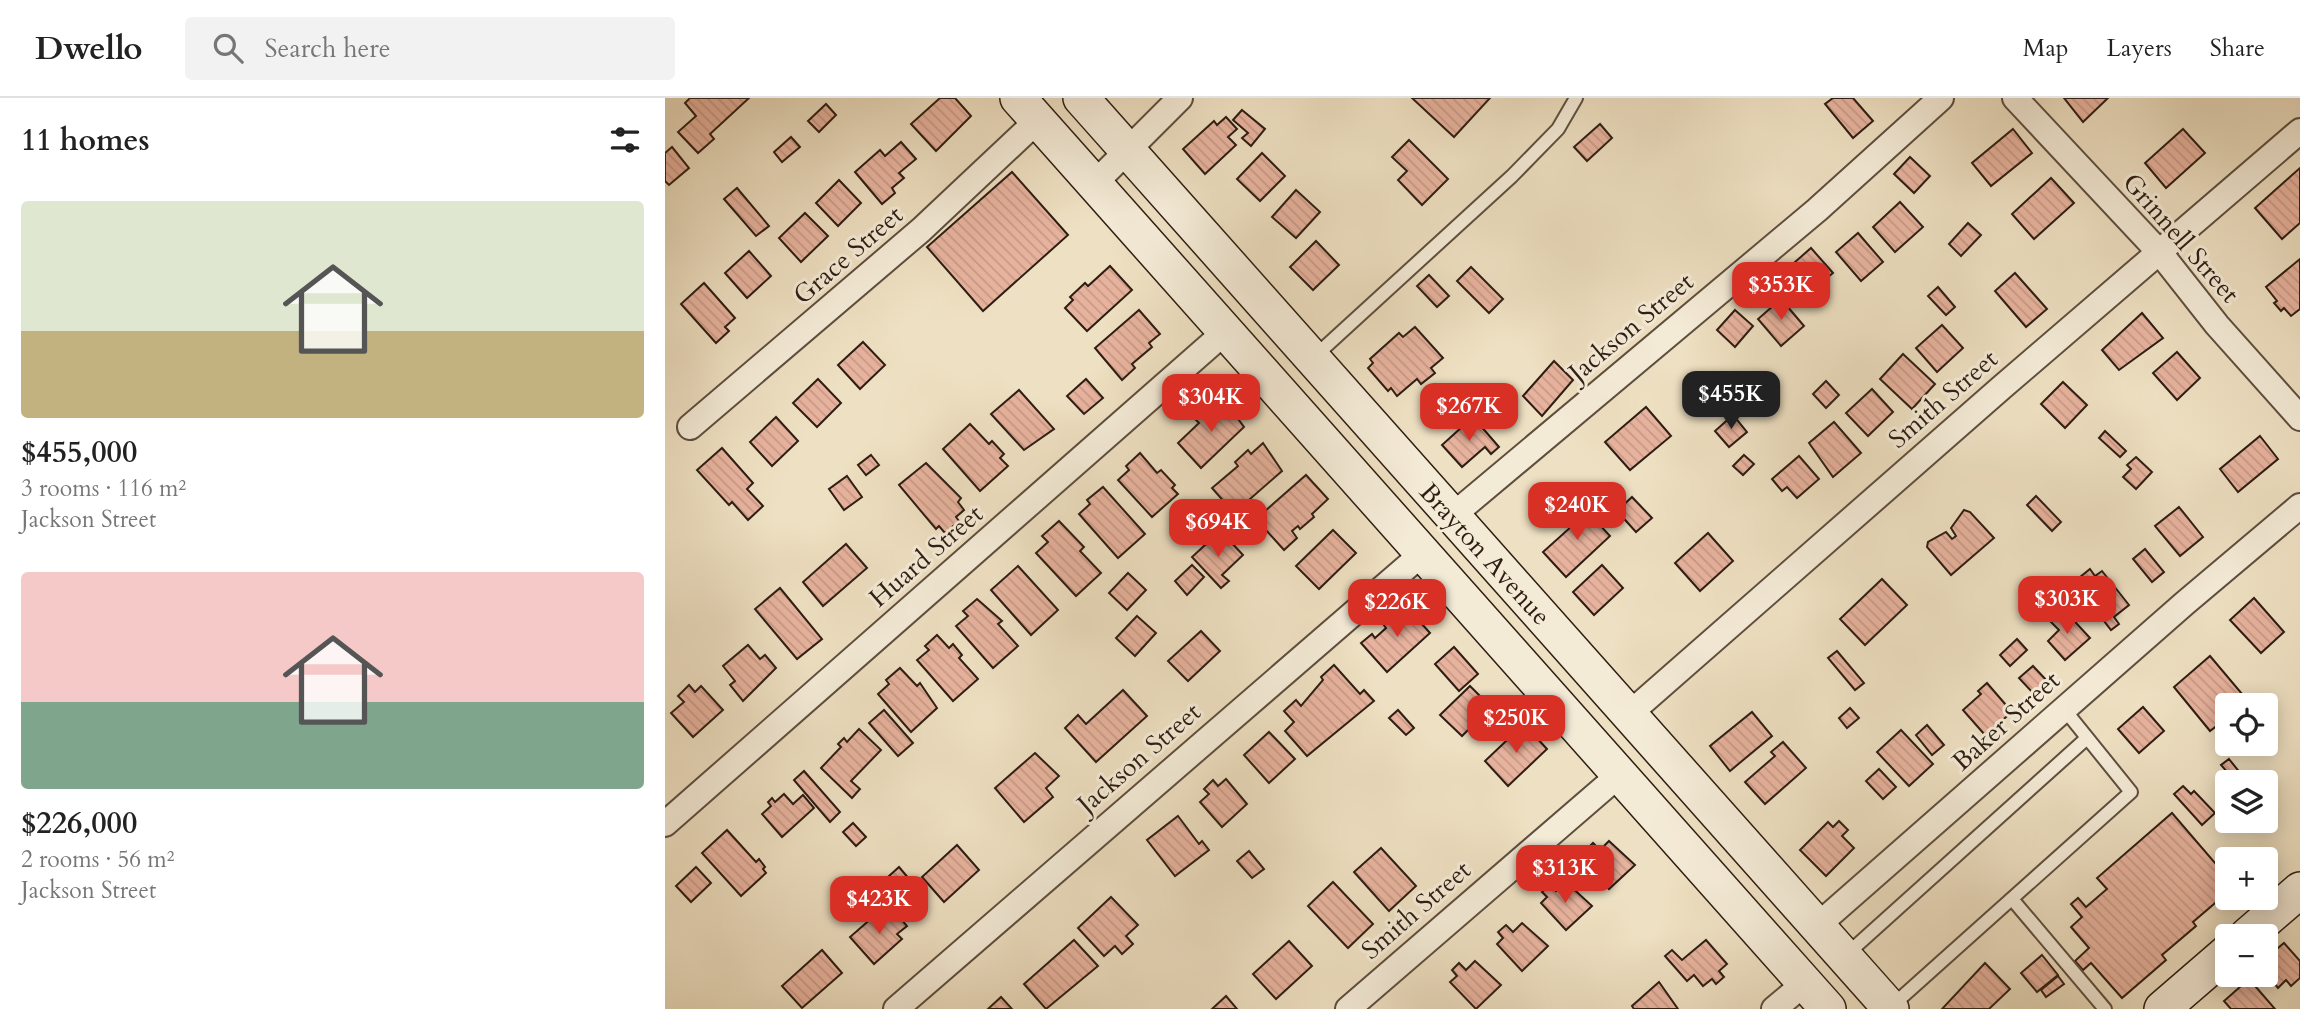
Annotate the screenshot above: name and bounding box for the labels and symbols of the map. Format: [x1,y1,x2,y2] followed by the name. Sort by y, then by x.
[2115,166,2247,310] street label: Grinnell Street
[786,198,910,312] street label: Grace Street
[1732,262,1830,322] pin: $353K
[1558,264,1701,392] street label: Jackson Street
[1881,342,2005,456] street label: Smith Street
[1682,372,1780,431] pin: $455K
[1162,374,1260,434] pin: $304K
[1420,384,1518,443] pin: $267K
[1412,475,1558,633] street label: Brayton Avenue
[1528,482,1626,542] pin: $240K
[862,497,990,615] street label: Huard Street
[1169,500,1267,559] pin: $694K
[2018,576,2116,636] pin: $303K
[1348,580,1446,639] pin: $226K
[1945,663,2067,779] street label: Baker Street
[1067,695,1208,824] street label: Jackson Street
[1467,696,1565,755] pin: $250K
[1516,846,1614,905] pin: $313K
[1354,853,1478,967] street label: Smith Street
[830,876,928,936] pin: $423K

